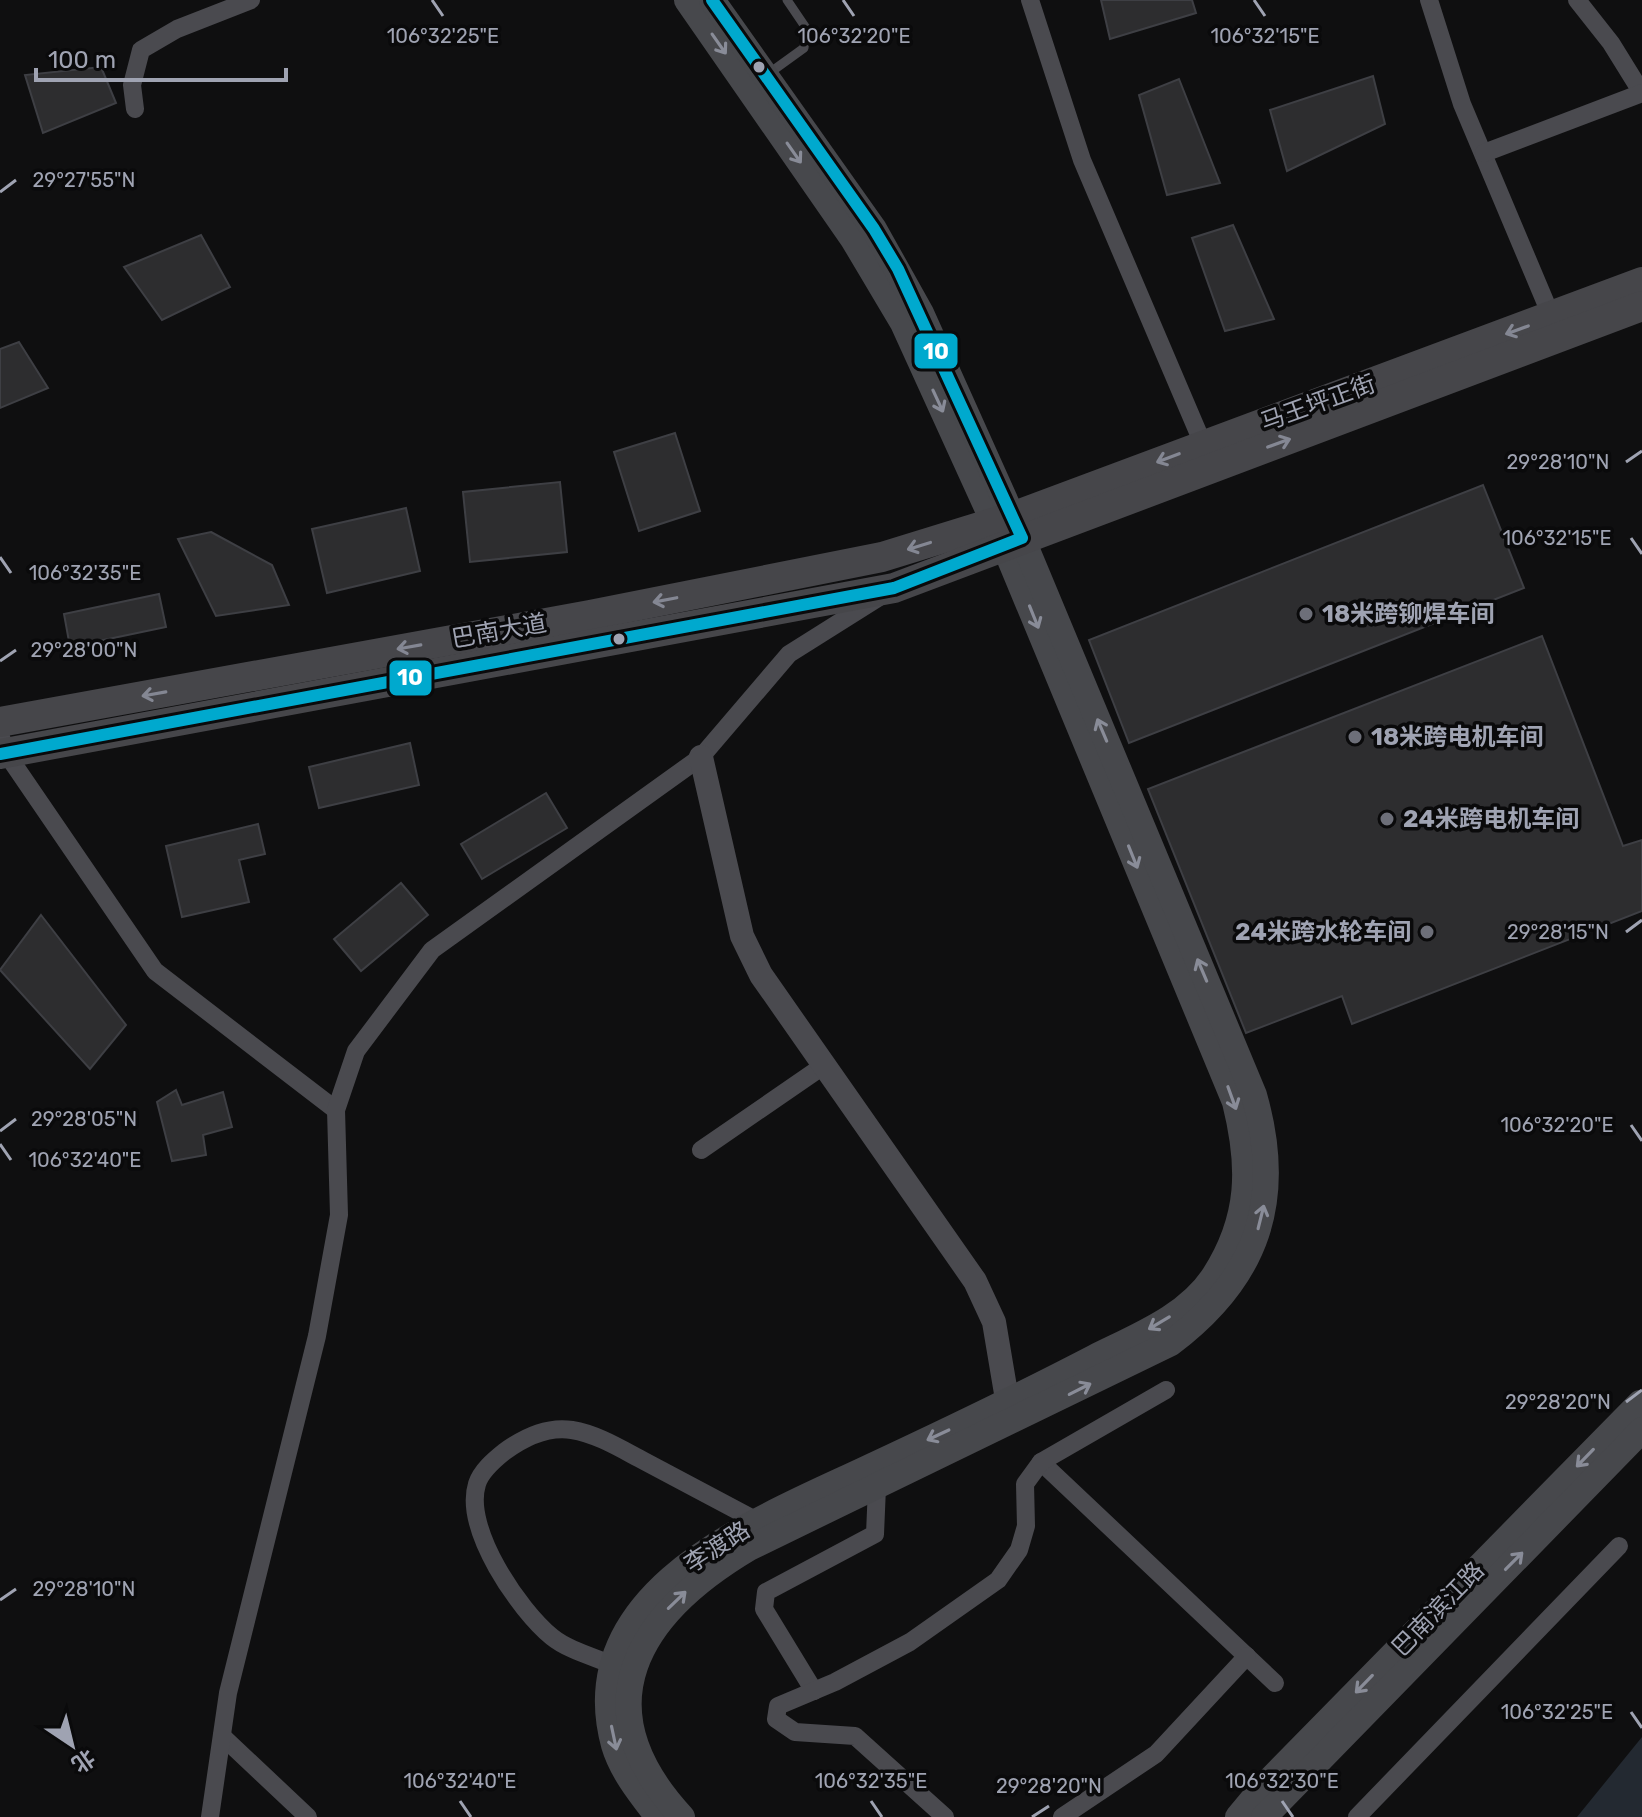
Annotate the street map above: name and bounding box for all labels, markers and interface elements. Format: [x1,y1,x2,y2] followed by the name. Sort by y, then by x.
[387,24,499,48] text: 106°32'25"E
[797,24,911,48] text: 106°32'20"E
[1210,24,1320,48] text: 106°32'15"E
[36,32,286,82] scale bar
[710,33,727,55] one-way arrow
[48,46,116,74] text: 100 m
[751,59,767,75] unlabelled marker
[786,141,802,163] one-way arrow
[33,168,135,192] text: 29°27'55"N
[1505,324,1530,338] one-way arrow
[913,332,959,370] line badge: 10
[923,338,949,365] text: 10
[1257,369,1379,437] street label: 马王坪正街
[931,389,946,413] one-way arrow
[1266,434,1291,449] one-way arrow
[1507,450,1609,474] text: 29°28'10"N
[1156,452,1180,466] one-way arrow
[1502,526,1612,550] text: 106°32'15"E
[907,539,932,554] one-way arrow
[29,561,141,585] text: 106°32'35"E
[653,593,678,608] one-way arrow
[1322,600,1494,628] place label: 18米跨铆焊车间
[1028,604,1042,629] one-way arrow
[1297,605,1315,623] marker: 18米跨铆焊车间
[449,609,549,653] street label: 巴南大道
[611,631,627,647] unlabelled marker
[31,638,137,662] text: 29°28'00"N
[397,641,423,656] one-way arrow
[388,659,433,697] line badge: 10
[397,664,423,691] text: 10
[141,687,167,702] one-way arrow
[1094,718,1108,743] one-way arrow
[1371,723,1543,751] place label: 18米跨电机车间
[1346,728,1364,746] marker: 18米跨电机车间
[1403,805,1579,833] place label: 24米跨电机车间
[1378,810,1396,828] marker: 24米跨电机车间
[1127,844,1142,869] one-way arrow
[1235,918,1411,946] place label: 24米跨水轮车间
[1507,920,1609,944] text: 29°28'15"N
[1418,923,1436,941] marker: 24米跨水轮车间
[1193,958,1208,983] one-way arrow
[1226,1085,1240,1110] one-way arrow
[31,1107,137,1131] text: 29°28'05"N
[1500,1113,1614,1137] text: 106°32'20"E
[29,1148,141,1172] text: 106°32'40"E
[1254,1205,1269,1230] one-way arrow
[1148,1316,1171,1332] one-way arrow
[1068,1380,1092,1396] one-way arrow
[1505,1390,1611,1414] text: 29°28'20"N
[926,1428,950,1443] one-way arrow
[1576,1448,1595,1467] one-way arrow
[679,1516,755,1578] street label: 李渡路
[1504,1551,1524,1570] one-way arrow
[1386,1556,1490,1662] street label: 巴南滨江路
[33,1577,135,1601] text: 29°28'10"N
[667,1591,687,1610] one-way arrow
[1354,1674,1373,1694] one-way arrow
[1501,1700,1613,1724] text: 106°32'25"E
[32,1705,112,1785] north arrow
[608,1725,623,1751] one-way arrow
[66,1744,100,1778] text: 北
[404,1769,516,1793] text: 106°32'40"E
[815,1769,927,1793] text: 106°32'35"E
[1225,1769,1339,1793] text: 106°32'30"E
[996,1774,1102,1798] text: 29°28'20"N

